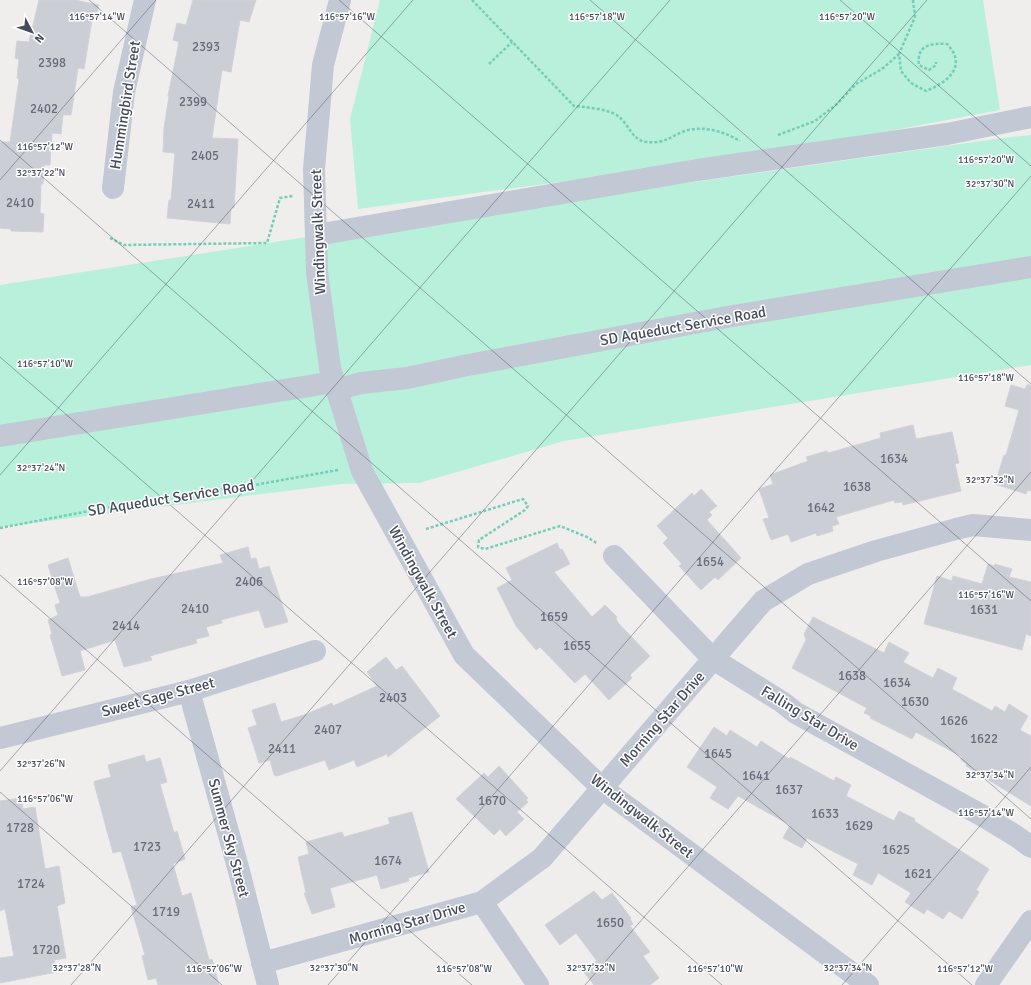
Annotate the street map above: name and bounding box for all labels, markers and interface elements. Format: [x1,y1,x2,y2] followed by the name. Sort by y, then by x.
[69,11,125,23] text: 116°57'14"W
[319,11,375,23] text: 116°57'16"W
[569,11,625,23] text: 116°57'18"W
[819,11,875,23] text: 116°57'20"W
[12,12,52,52] north arrow
[32,31,47,45] text: N
[106,39,144,171] street label: Hummingbird Street
[192,39,220,55] house number: 2393
[38,55,66,71] house number: 2398
[179,94,207,110] house number: 2399
[30,101,58,117] house number: 2402
[17,141,73,153] text: 116°57'12"W
[191,148,219,164] house number: 2405
[958,154,1014,166] text: 116°57'20"W
[17,167,65,179] text: 32°37'22"N
[307,169,329,295] street label: Windingwalk Street
[966,178,1014,190] text: 32°37'30"N
[6,195,34,211] house number: 2410
[187,196,215,212] house number: 2411
[599,303,767,349] street label: SD Aqueduct Service Road
[17,358,73,370] text: 116°57'10"W
[958,372,1014,384] text: 116°57'18"W
[880,451,908,467] house number: 1634
[17,462,65,474] text: 32°37'24"N
[966,474,1014,486] text: 32°37'32"N
[87,476,256,520] street label: SD Aqueduct Service Road
[843,479,871,495] house number: 1638
[807,500,835,516] house number: 1642
[385,523,461,641] street label: Windingwalk Street
[696,554,724,570] house number: 1654
[235,574,263,590] house number: 2406
[17,576,73,588] text: 116°57'08"W
[958,589,1014,601] text: 116°57'16"W
[181,601,209,617] house number: 2410
[970,602,998,618] house number: 1631
[540,609,568,625] house number: 1659
[112,618,140,634] house number: 2414
[563,638,591,654] house number: 1655
[616,668,708,770] street label: Morning Star Drive
[838,668,866,684] house number: 1638
[100,673,216,721] street label: Sweet Sage Street
[883,675,911,691] house number: 1634
[758,682,862,754] street label: Falling Star Drive
[379,690,407,706] house number: 2403
[901,694,929,710] house number: 1630
[940,713,968,729] house number: 1626
[314,722,342,738] house number: 2407
[970,731,998,747] house number: 1622
[268,741,296,757] house number: 2411
[704,746,732,762] house number: 1645
[17,758,65,770] text: 32°37'26"N
[742,768,770,784] house number: 1641
[966,769,1014,781] text: 32°37'34"N
[587,770,697,862] street label: Windingwalk Street
[205,777,253,899] street label: Summer Sky Street
[775,782,803,798] house number: 1637
[17,793,73,805] text: 116°57'06"W
[478,793,506,809] house number: 1670
[811,806,839,822] house number: 1633
[958,807,1014,819] text: 116°57'14"W
[845,818,873,834] house number: 1629
[6,820,34,836] house number: 1728
[133,839,161,855] house number: 1723
[882,842,910,858] house number: 1625
[374,853,402,869] house number: 1674
[904,866,932,882] house number: 1621
[17,876,45,892] house number: 1724
[347,898,467,948] street label: Morning Star Drive
[152,904,180,920] house number: 1719
[596,915,624,931] house number: 1650
[32,942,60,958] house number: 1720
[53,962,101,974] text: 32°37'28"N
[310,962,358,974] text: 32°37'30"N
[567,962,615,974] text: 32°37'32"N
[824,962,872,974] text: 32°37'34"N
[186,963,242,975] text: 116°57'06"W
[436,963,492,975] text: 116°57'08"W
[687,963,743,975] text: 116°57'10"W
[937,963,993,975] text: 116°57'12"W

